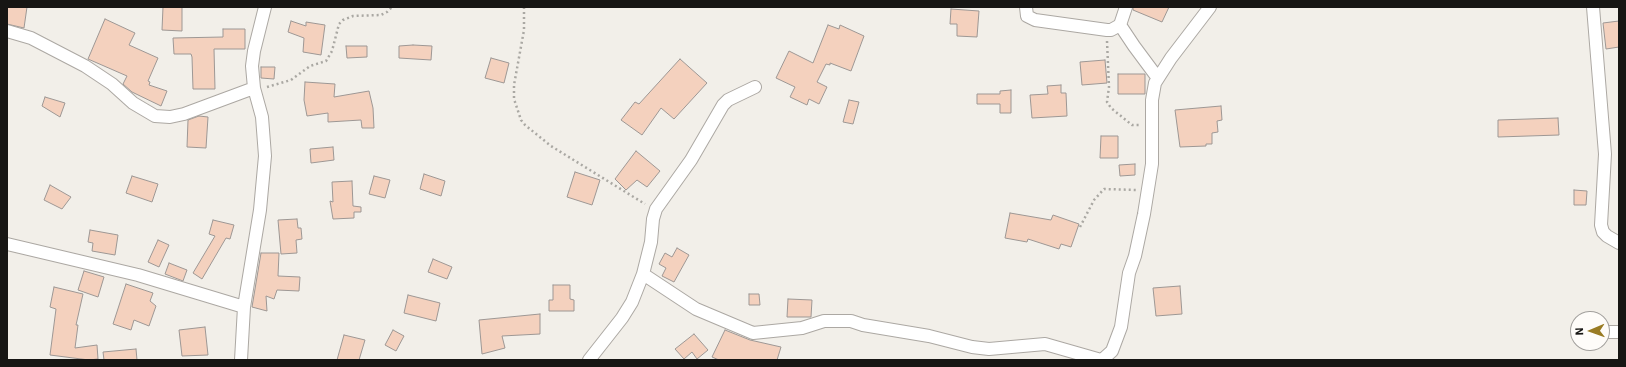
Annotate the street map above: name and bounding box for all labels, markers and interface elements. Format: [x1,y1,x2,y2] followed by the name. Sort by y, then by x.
[1570,311,1610,351] north arrow
[1572,327,1586,336] text: N

